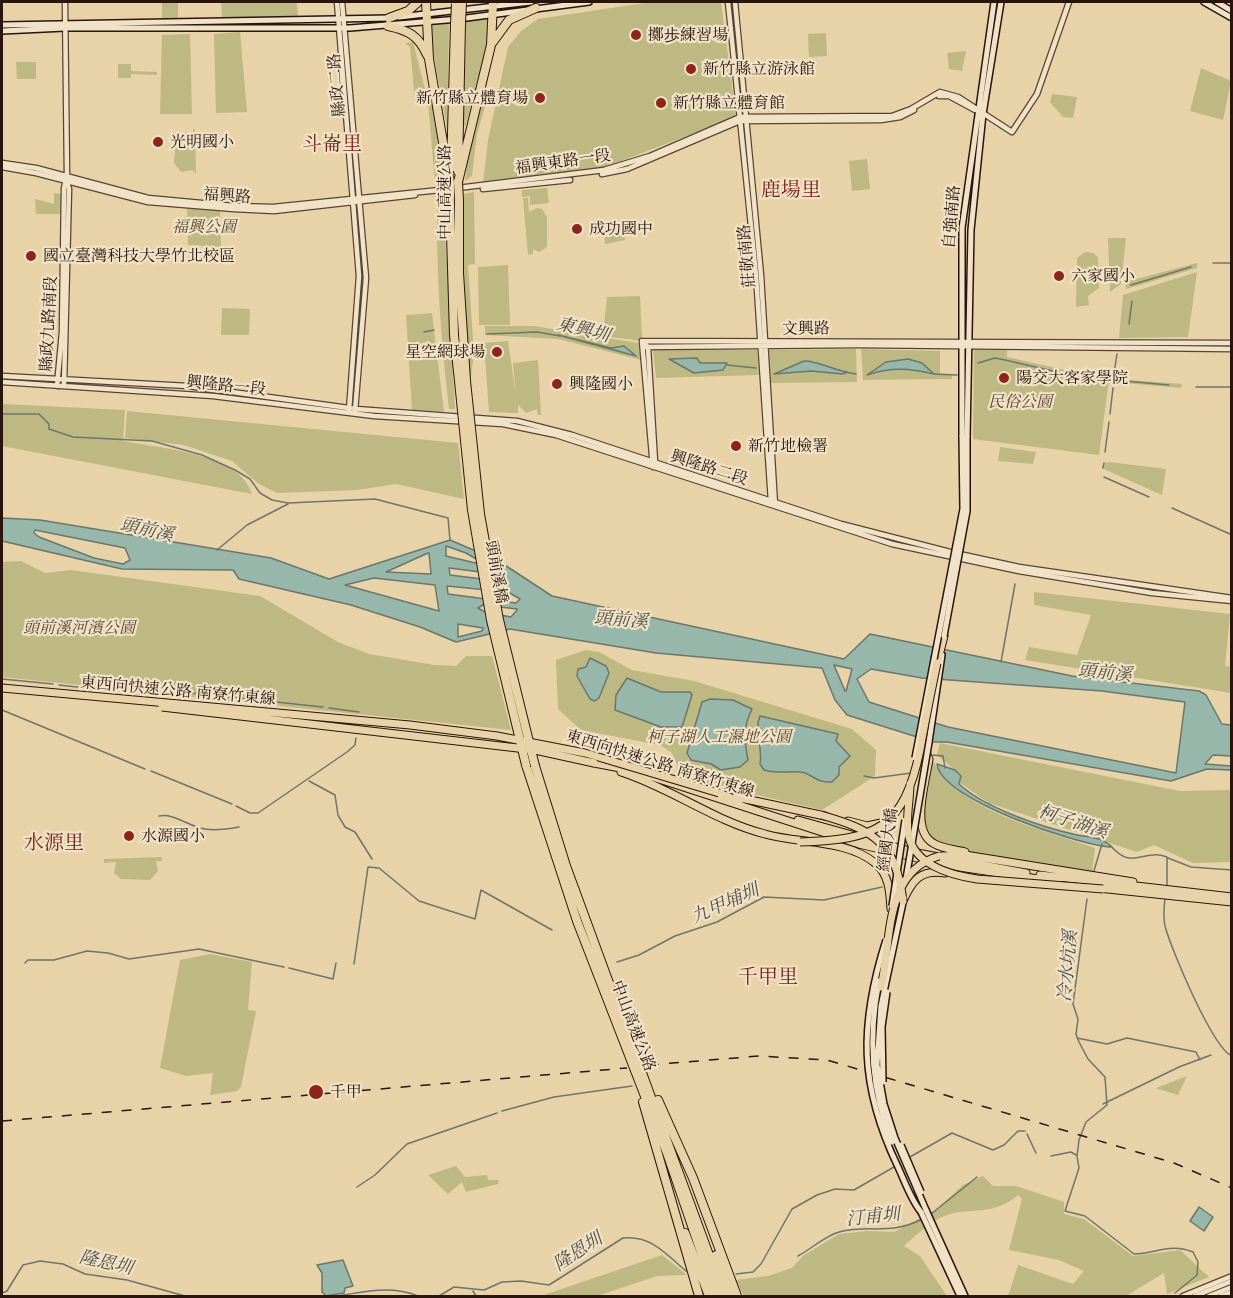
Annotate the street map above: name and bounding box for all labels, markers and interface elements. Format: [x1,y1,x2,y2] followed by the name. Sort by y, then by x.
[648,25,728,45] place label: 擲歩練習場
[629,28,643,42] marker: 擲歩練習場
[325,52,349,118] street label: 縣政二路
[703,59,815,79] place label: 新竹縣立游泳館
[684,62,698,76] marker: 新竹縣立游泳館
[416,88,528,108] place label: 新竹縣立體育場
[533,91,547,105] marker: 新竹縣立體育場
[673,93,785,113] place label: 新竹縣立體育館
[654,96,668,110] marker: 新竹縣立體育館
[170,132,234,152] place label: 光明國小
[302,132,362,156] district label: 斗崙里
[151,135,165,149] marker: 光明國小
[435,144,455,240] street label: 中山高速公路
[514,146,612,178] street label: 福興東路一段
[761,178,821,202] district label: 鹿場里
[940,184,964,250] street label: 自強南路
[202,185,252,207] street label: 福興路
[172,217,236,237] park label: 福興公園
[589,219,653,239] place label: 成功國中
[570,222,584,236] marker: 成功國中
[735,223,759,289] street label: 莊敬南路
[43,246,235,266] place label: 國立臺灣科技大學竹北校區
[24,249,38,263] marker: 國立臺灣科技大學竹北校區
[1071,266,1135,286] place label: 六家國小
[1052,269,1066,283] marker: 六家國小
[37,276,61,372] street label: 縣政九路南段
[554,313,612,347] water label: 東興圳
[782,319,830,339] street label: 文興路
[405,342,485,362] place label: 星空網球場
[490,345,504,359] marker: 星空網球場
[1016,368,1128,388] place label: 陽交大客家學院
[997,371,1011,385] marker: 陽交大客家學院
[185,372,267,400] street label: 興隆路一段
[569,374,633,394] place label: 興隆國小
[550,377,564,391] marker: 興隆國小
[988,392,1052,412] park label: 民俗公園
[748,436,828,456] place label: 新竹地檢署
[729,439,743,453] marker: 新竹地檢署
[668,447,750,489] street label: 興隆路二段
[118,513,176,547] water label: 頭前溪
[481,539,511,605] street label: 頭前溪橋
[593,607,649,633] water label: 頭前溪
[23,618,135,638] park label: 頭前溪河濱公園
[1077,659,1133,687] water label: 頭前溪
[79,673,277,709] street label: 東西向快速公路 南寮竹東線
[563,726,757,802] street label: 東西向快速公路 南寮竹東線
[647,727,791,747] park label: 柯子湖人工濕地公園
[1035,801,1111,843] water label: 柯子湖溪
[874,807,902,873] street label: 經國大橋
[141,826,205,846] place label: 水源國小
[122,829,136,843] marker: 水源國小
[24,831,84,855] district label: 水源里
[688,879,762,929] water label: 九甲埔圳
[1054,929,1082,1003] water label: 冷水坑溪
[738,965,798,989] district label: 千甲里
[607,978,659,1074] street label: 中山高速公路
[330,1082,362,1102] place label: 千甲
[307,1083,325,1101] marker: 千甲
[845,1203,901,1231] water label: 汀甫圳
[549,1228,607,1276] water label: 隆恩圳
[77,1246,135,1280] water label: 隆恩圳

